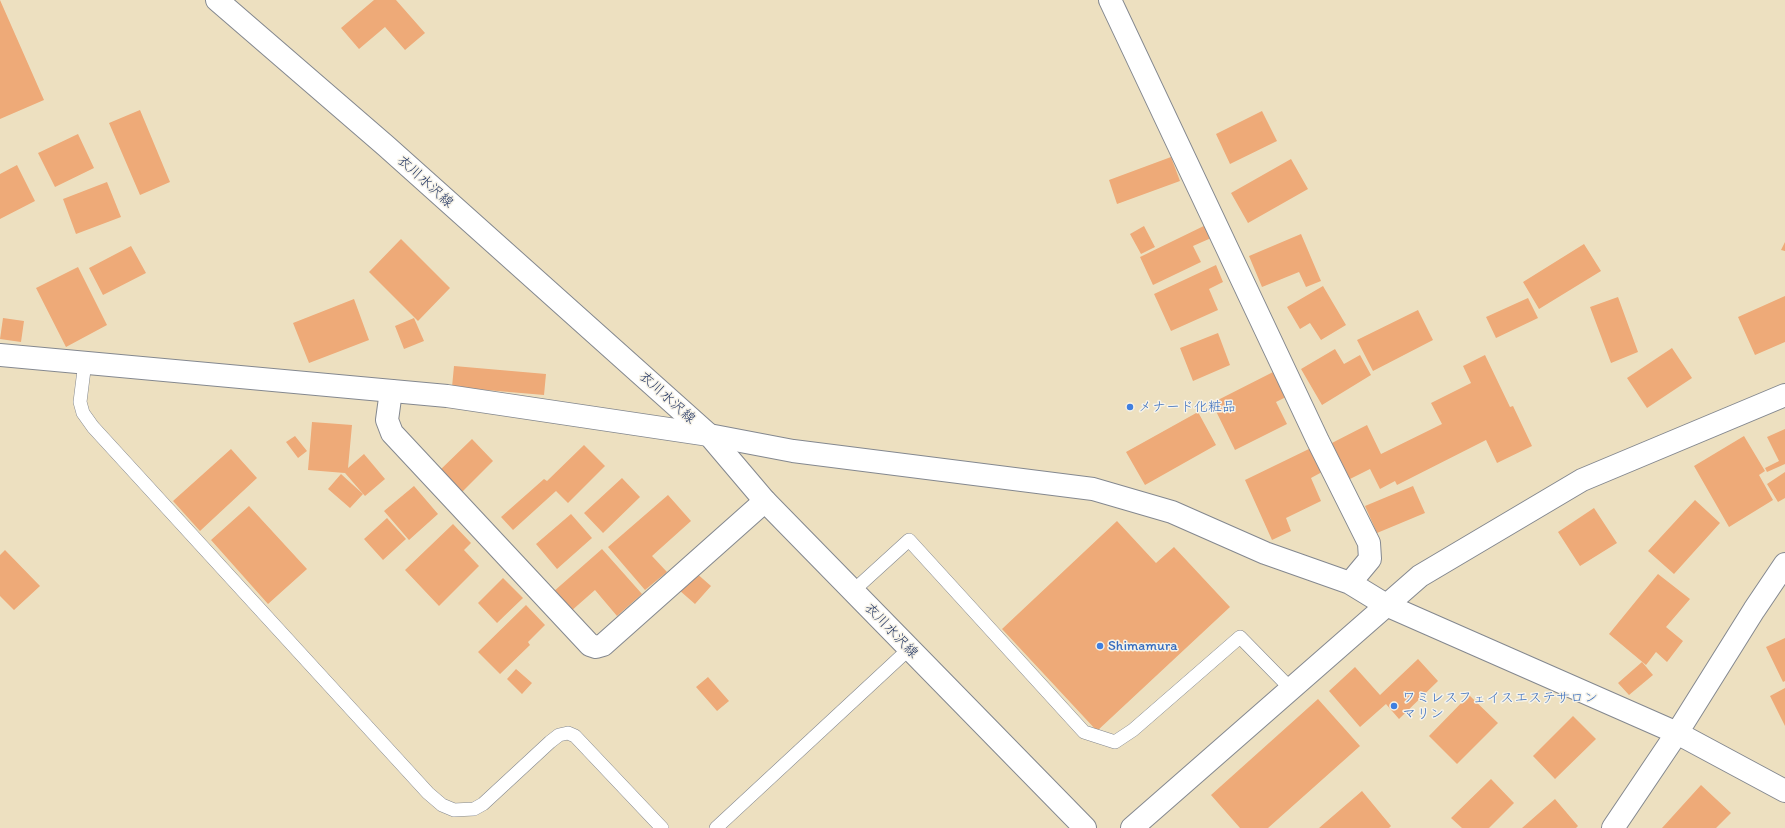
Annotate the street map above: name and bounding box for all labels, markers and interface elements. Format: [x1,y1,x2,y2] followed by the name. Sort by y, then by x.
[393,152,457,212] street label: 衣川水沢線
[635,368,699,428] street label: 衣川水沢線
[1138,399,1236,415] place label: メナード化粧品
[1125,402,1135,412] marker: メナード化粧品
[861,600,921,662] street label: 衣川水沢線
[1108,638,1178,654] place label: Shimamura
[1095,641,1105,651] marker: Shimamura
[1402,690,1598,722] place label: ワミレスフェイスエステサロン マリン
[1389,701,1399,711] marker: ワミレスフェイスエステサロン マリン

